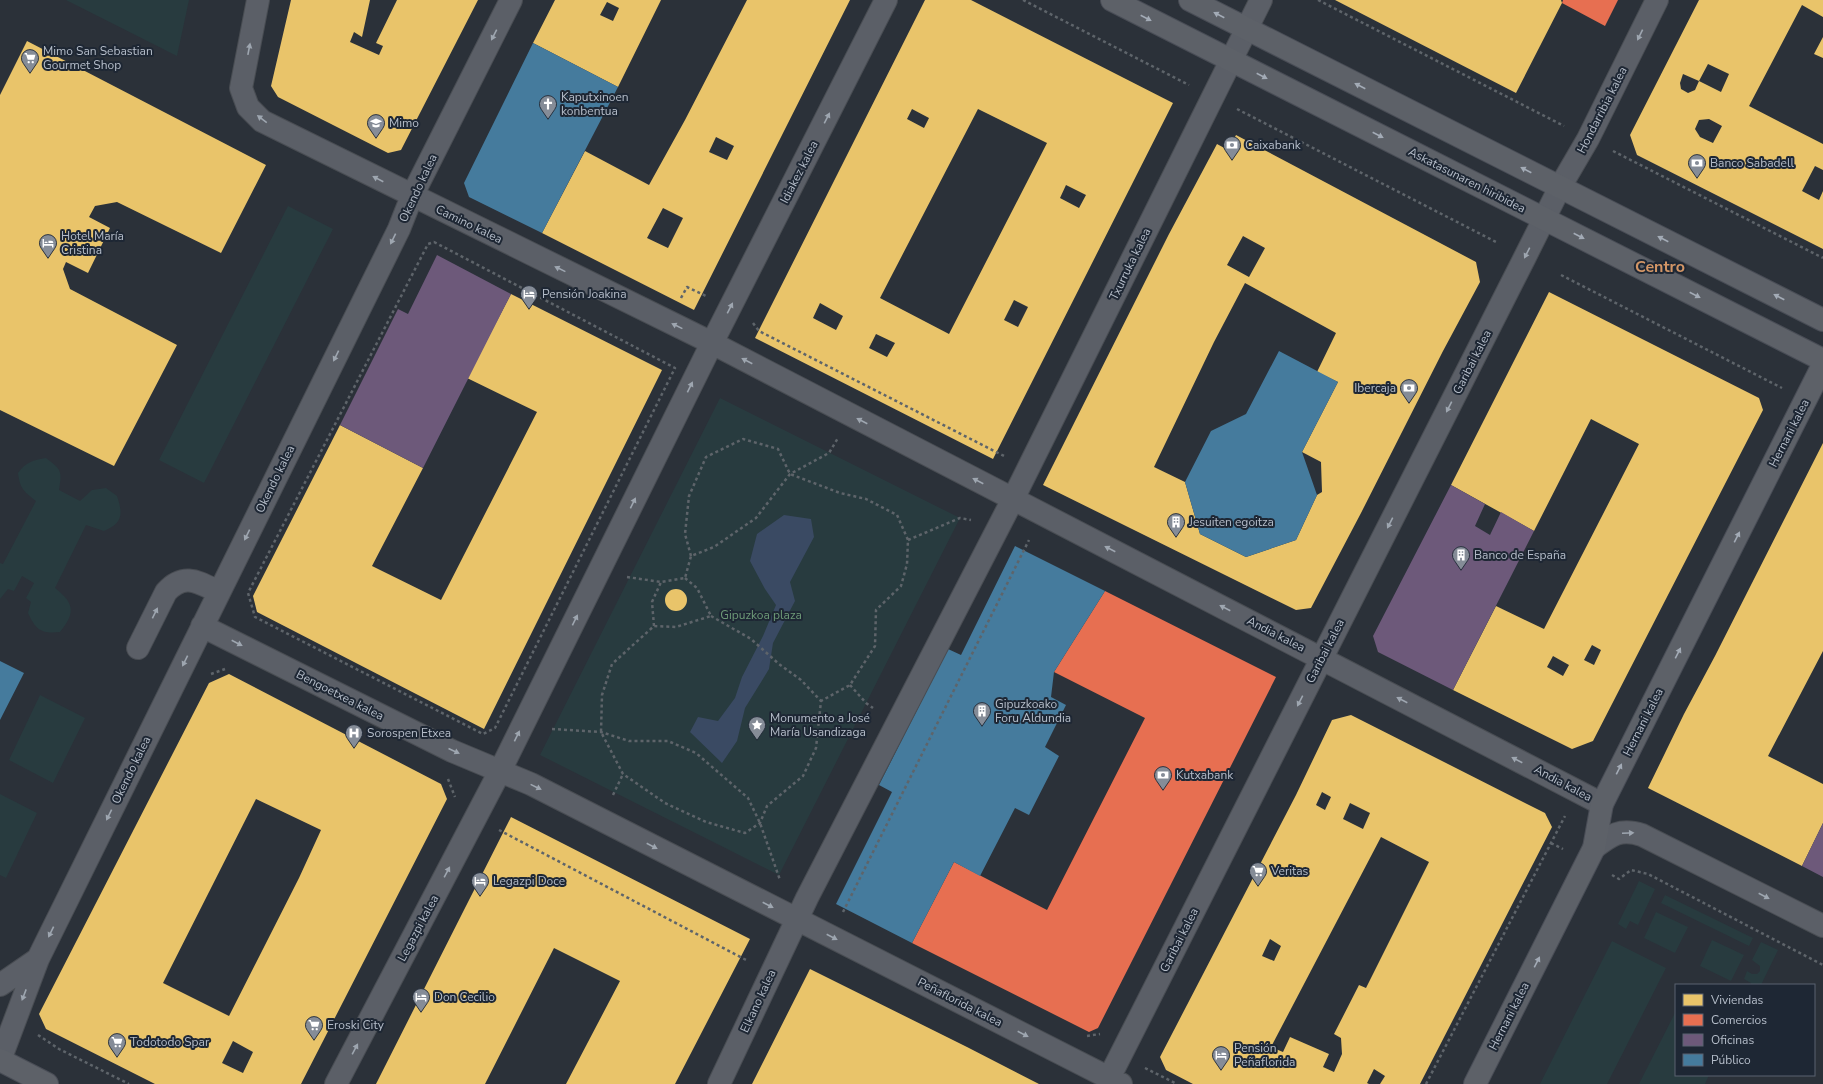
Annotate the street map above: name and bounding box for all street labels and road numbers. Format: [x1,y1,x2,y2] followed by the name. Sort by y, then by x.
[1573,64,1631,156] street label: Hondarribia kalea
[776,138,822,206] street label: Idiakez kalea
[1406,143,1528,217] street label: Askatasunaren hiribidea
[395,151,441,225] street label: Okendo kalea
[433,201,505,247] street label: Camino kalea
[1106,225,1154,303] street label: Txurruka kalea
[1449,327,1495,397] street label: Garibai kalea
[1765,396,1813,470] street label: Hernani kalea
[252,442,298,516] street label: Okendo kalea
[1244,612,1308,656] street label: Andia kalea
[1302,616,1348,686] street label: Garibai kalea
[293,666,387,724] street label: Bengoetxea kalea
[1619,685,1667,759] street label: Hernani kalea
[108,733,154,807] street label: Okendo kalea
[1531,761,1595,805] street label: Andia kalea
[394,892,442,964] street label: Legazpi kalea
[1156,905,1202,975] street label: Garibai kalea
[736,967,780,1035] street label: Elkano kalea
[915,974,1005,1030] street label: Peñaflorida kalea
[1485,979,1533,1053] street label: Hernani kalea

